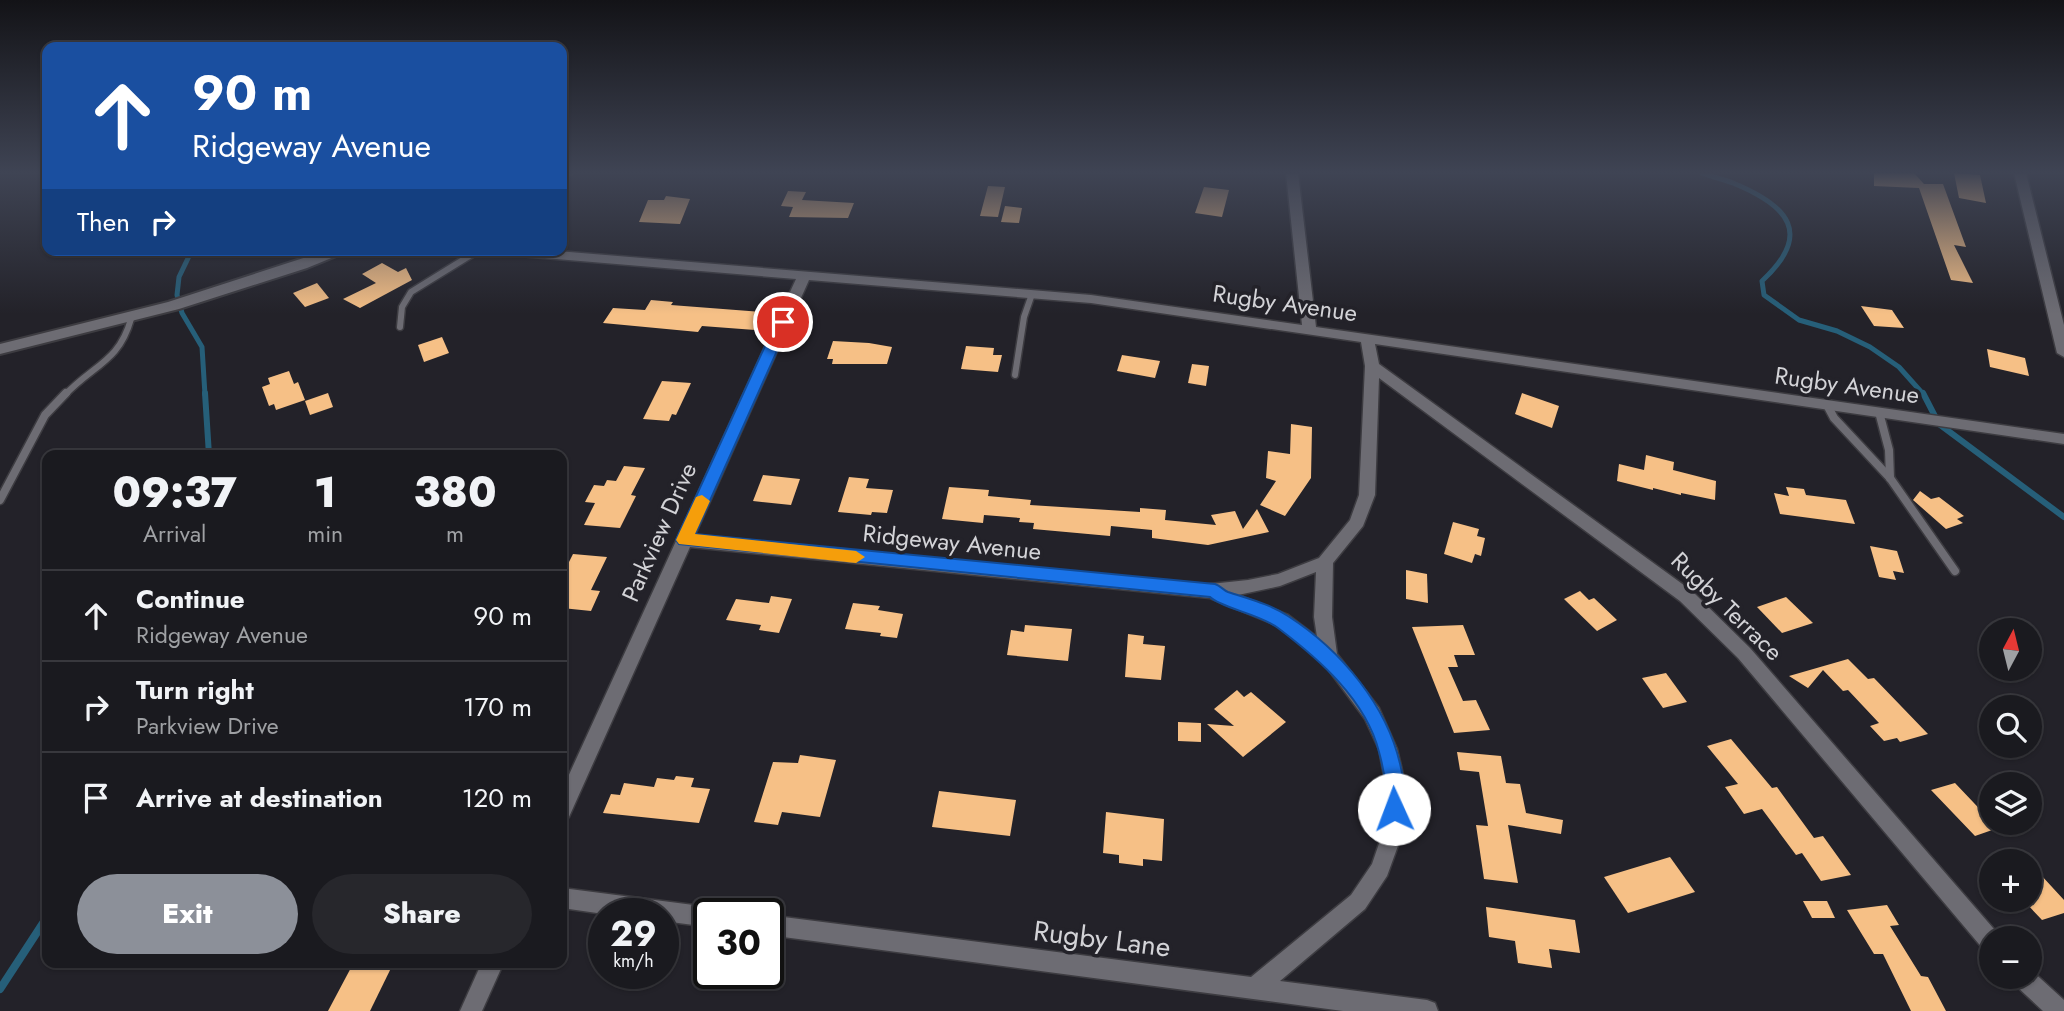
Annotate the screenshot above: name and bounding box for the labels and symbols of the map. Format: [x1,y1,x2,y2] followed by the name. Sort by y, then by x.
[1210,276,1360,330] street label: Rugby Avenue
[753,292,813,352] pin
[1772,358,1922,412] street label: Rugby Avenue
[613,457,705,607] street label: Parkview Drive
[861,515,1043,569] street label: Ridgeway Avenue
[1663,543,1791,669] street label: Rugby Terrace
[1979,618,2042,681] north arrow
[1357,772,1431,846] position arrow
[693,898,784,989] speed limit sign: 30
[1031,910,1173,968] street label: Rugby Lane

